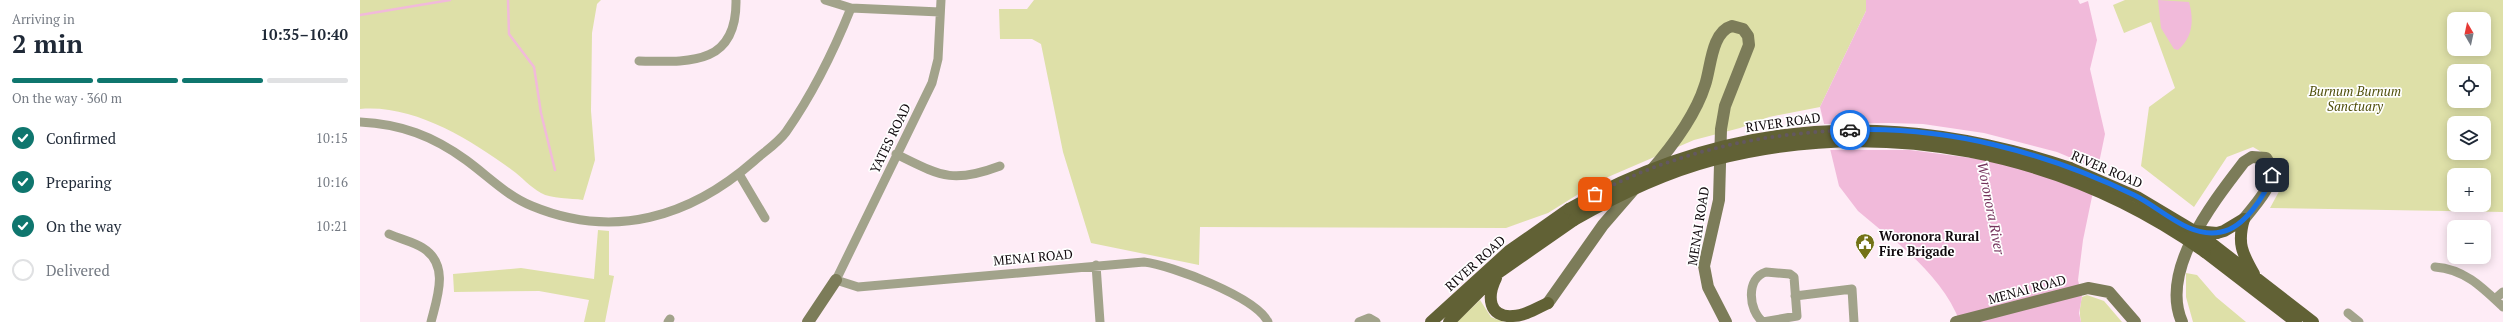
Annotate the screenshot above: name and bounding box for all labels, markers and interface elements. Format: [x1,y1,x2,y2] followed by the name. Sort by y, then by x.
[12,10,75,28] text: Arriving in
[2447,12,2491,56] north arrow
[2447,12,2491,264] map controls
[261,24,348,44] text: 10:35–10:40
[12,26,83,60] text: 2 min
[2447,64,2491,108] button: locate
[2308,82,2401,115] park label: Burnum Burnum Sanctuary
[12,89,122,107] text: On the way · 360 m
[865,100,915,176] street label: YATES ROAD
[1744,108,1822,136] street label: RIVER ROAD
[1830,110,1870,150] courier
[2447,116,2491,160] button: layers
[1839,119,1861,141] icon: car
[12,127,34,149] icon: check
[46,128,116,148] text: Confirmed
[316,129,348,147] text: 10:15
[2069,146,2145,192] street label: RIVER ROAD
[2255,158,2289,192] pin
[1973,160,2010,256] water label: Woronora River
[2261,164,2283,186] icon: home
[2447,168,2491,212] button: +
[12,171,34,193] icon: check
[46,172,111,192] text: Preparing
[316,173,348,191] text: 10:16
[1578,177,1612,211] pin
[1584,183,1606,205] icon: bag
[1683,185,1713,267] street label: MENAI ROAD
[12,215,34,237] icon: check
[46,216,121,236] text: On the way
[316,217,348,235] text: 10:21
[2447,220,2491,264] button: −
[1879,227,1979,260] place label: Woronora Rural Fire Brigade
[1441,231,1509,295] street label: RIVER ROAD
[1854,232,1876,260] public building icon: Woronora Rural Fire Brigade
[992,245,1074,269] street label: MENAI ROAD
[46,260,110,280] text: Delivered
[1986,270,2068,308] street label: MENAI ROAD

